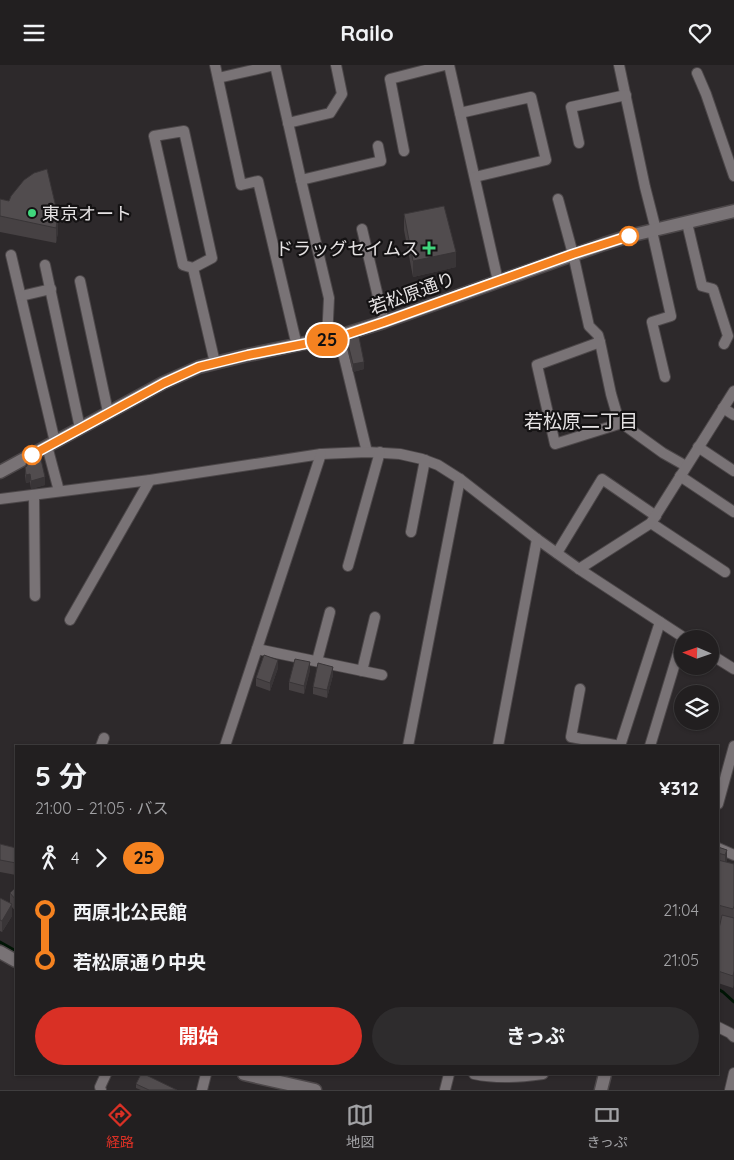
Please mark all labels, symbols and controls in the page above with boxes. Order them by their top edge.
icon: menu [20,19,48,47]
text: Railo [340,19,394,47]
icon: heart [686,19,714,47]
place label: 東京オート [42,202,132,225]
marker: 東京オート [26,207,38,219]
unlabelled marker [619,226,639,246]
place label: ドラッグセイムス [275,237,419,260]
marker: ドラッグセイムス [423,242,435,254]
street label: 若松原通り [366,267,458,319]
line badge: 25 [304,324,350,356]
text: 25 [317,328,337,351]
district label: 若松原二丁目 [524,409,638,433]
unlabelled marker [22,445,42,465]
north arrow [674,630,719,675]
map controls [674,630,719,730]
button: layers [674,685,719,730]
text: 5 分 [35,758,87,793]
text: ¥312 [659,776,699,800]
text: 21:00 – 21:05 · バス [35,798,169,818]
icon: walk [35,844,63,872]
icon: forward [87,844,115,872]
text: 25 [133,846,154,869]
text: 4 [71,848,79,868]
text: 西原北公民館 [73,900,187,924]
text: 21:04 [663,900,699,920]
text: 若松原通り中央 [73,950,206,974]
text: 21:05 [663,950,699,970]
button: 開始 [35,1007,362,1065]
button: きっぷ [372,1007,699,1065]
tab: 経路 [106,1101,134,1151]
tab: 地図 [346,1101,374,1151]
tab: きっぷ [586,1101,628,1151]

